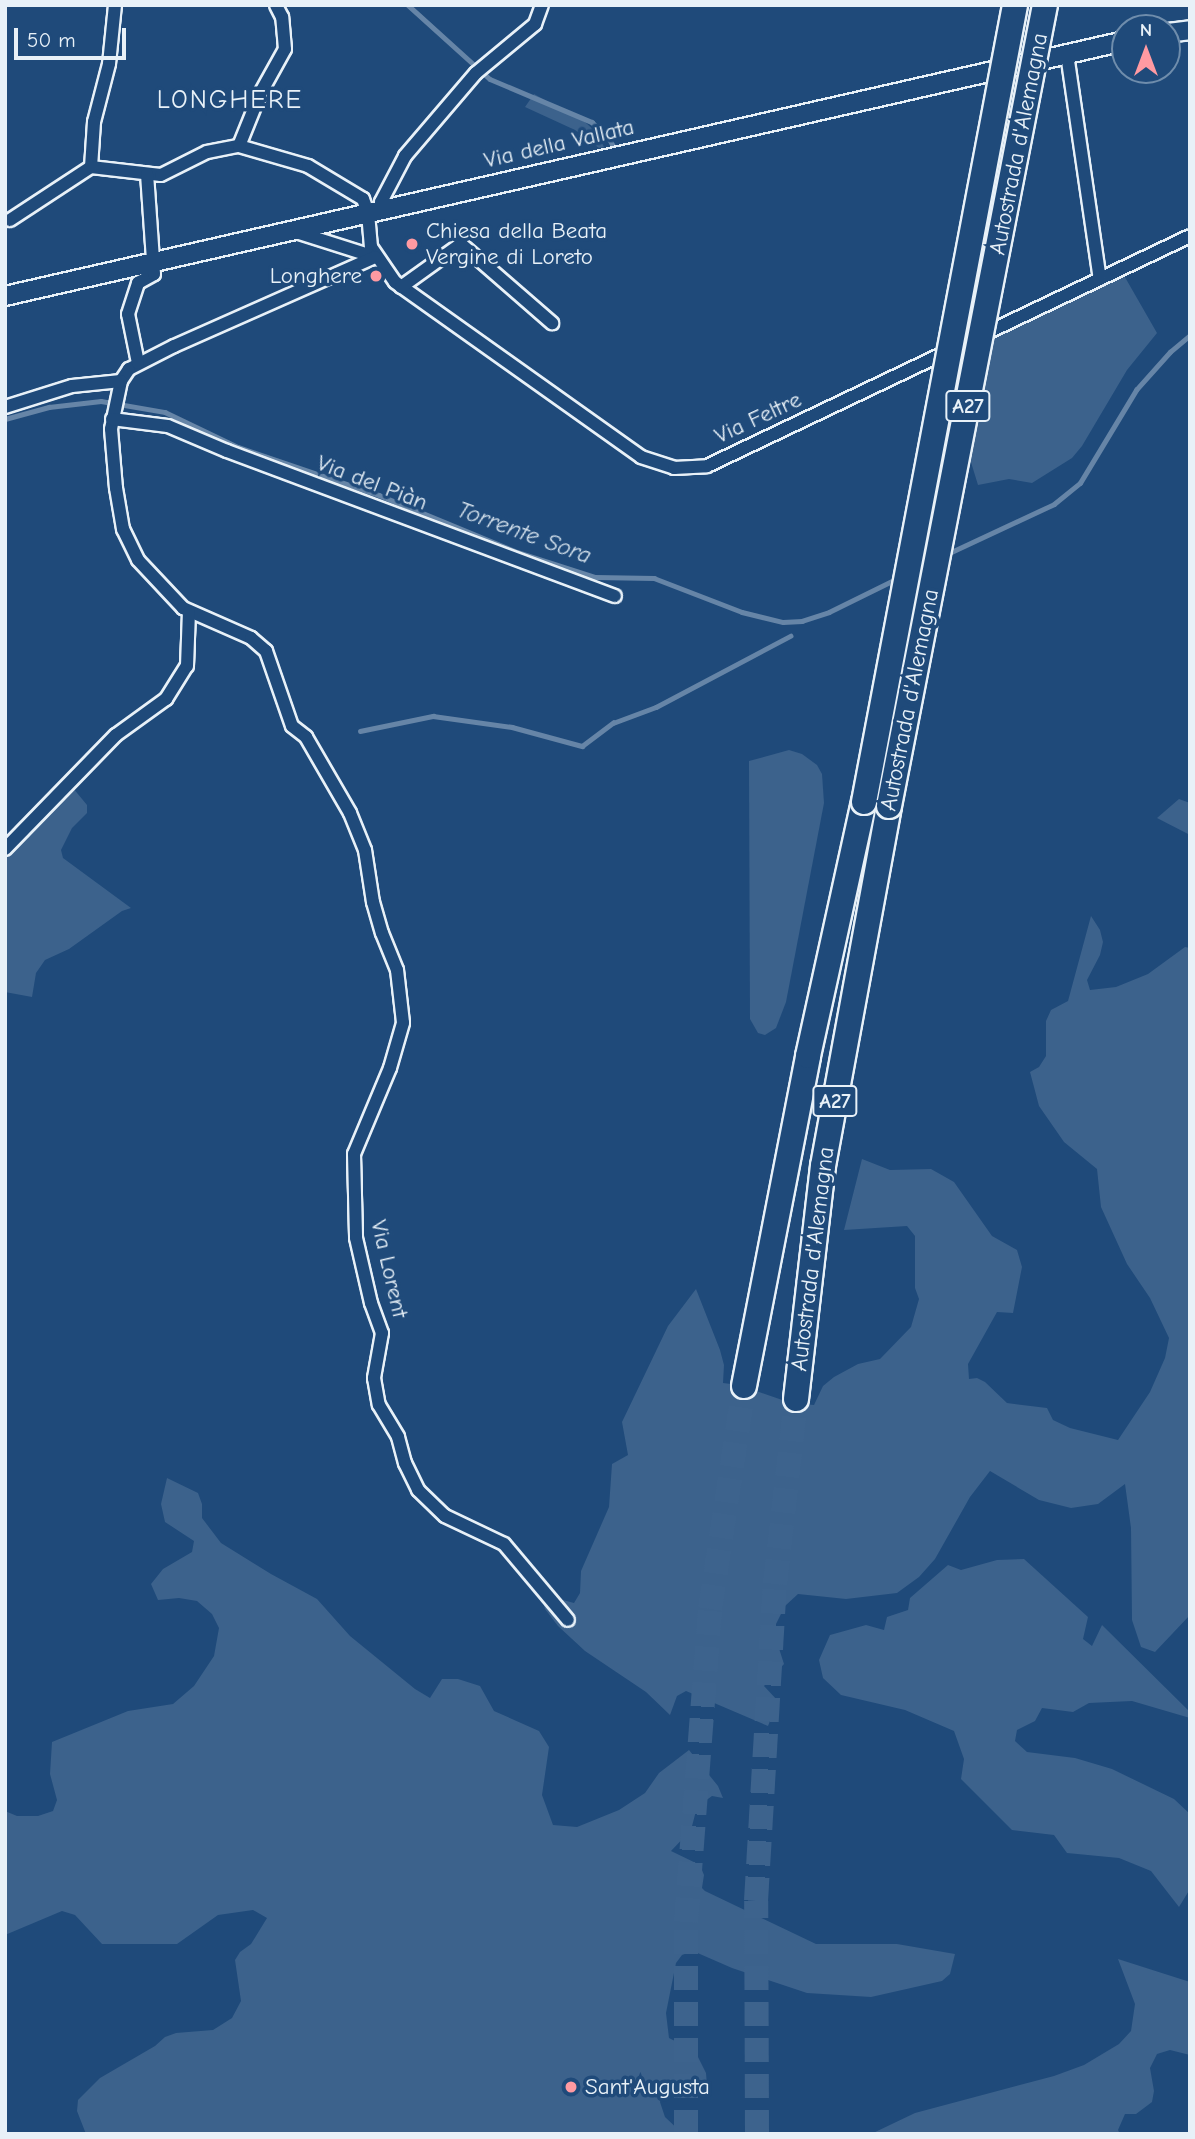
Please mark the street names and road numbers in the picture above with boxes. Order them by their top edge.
street label: Autostrada d'Alemagna [984,31,1054,257]
street label: Via della Vallata [481,113,637,175]
street label: Via Feltre [710,386,806,450]
road number: A27 [945,388,991,424]
street label: Via del Piàn [313,449,431,517]
street label: Autostrada d'Alemagna [875,587,945,813]
road number: A27 [812,1084,858,1118]
street label: Autostrada d'Alemagna [786,1145,840,1373]
street label: Via Lorent [364,1217,414,1321]

